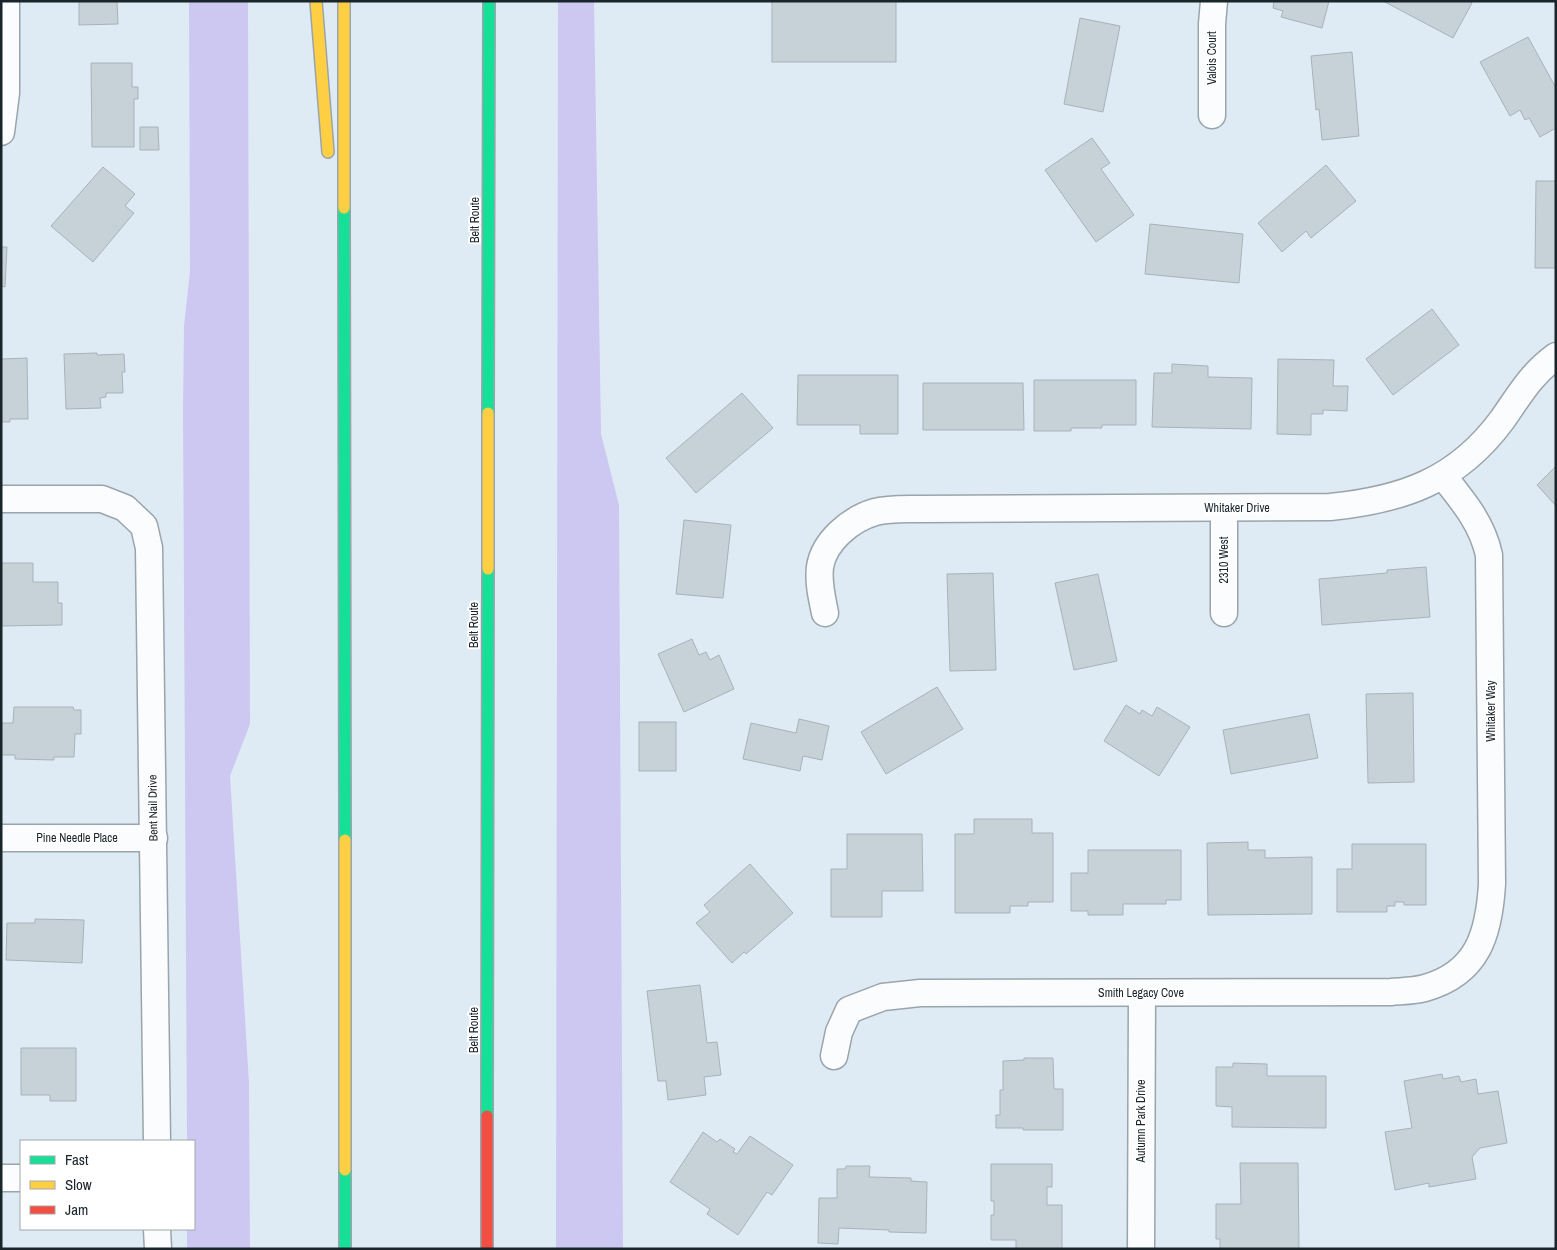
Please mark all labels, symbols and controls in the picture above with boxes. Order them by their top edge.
street label: Valois Court [1204,31,1220,85]
street label: Belt Route [467,197,483,243]
street label: Whitaker Drive [1204,500,1270,516]
street label: 2310 West [1216,536,1232,583]
street label: Belt Route [466,602,482,648]
street label: Whitaker Way [1483,680,1499,742]
street label: Bent Nail Drive [144,774,162,842]
street label: Pine Needle Place [36,830,118,846]
street label: Smith Legacy Cove [1098,985,1184,1001]
street label: Belt Route [466,1007,482,1053]
street label: Autumn Park Drive [1133,1079,1149,1164]
legend [20,1140,195,1230]
text: Fast [65,1149,89,1170]
text: Slow [65,1174,92,1195]
text: Jam [65,1199,88,1220]

